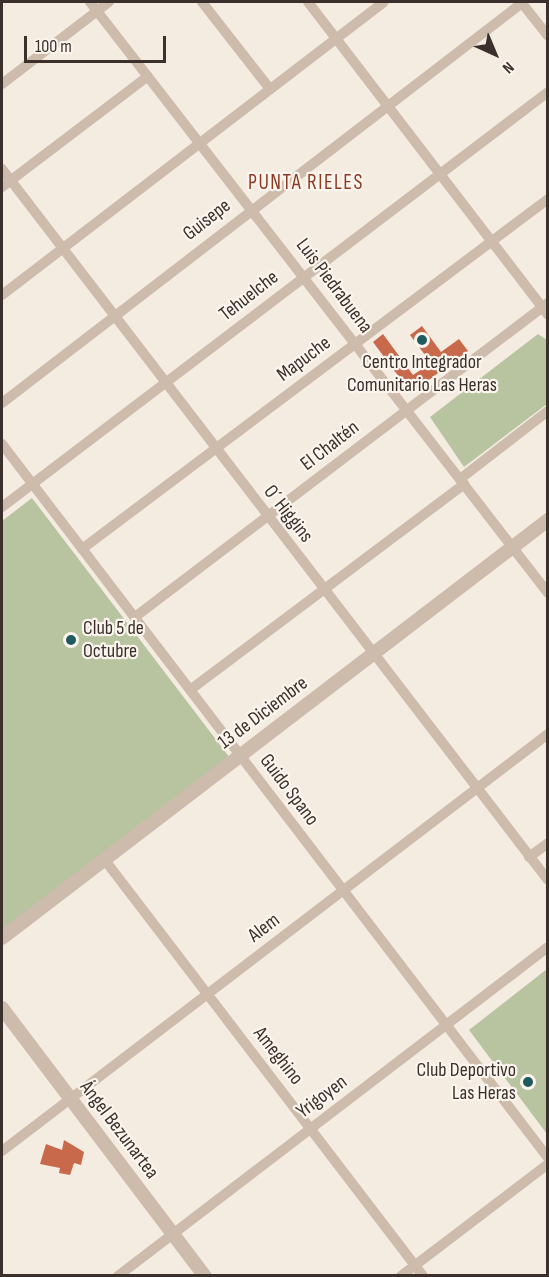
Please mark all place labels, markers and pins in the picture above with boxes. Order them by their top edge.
marker: Centro Integrador Comunitario Las Heras [415,333,429,347]
place label: Centro Integrador Comunitario Las Heras [347,350,497,397]
place label: Club 5 de Octubre [83,616,144,663]
marker: Club 5 de Octubre [64,633,78,647]
place label: Club Deportivo Las Heras [417,1058,516,1105]
marker: Club Deportivo Las Heras [521,1075,535,1089]

